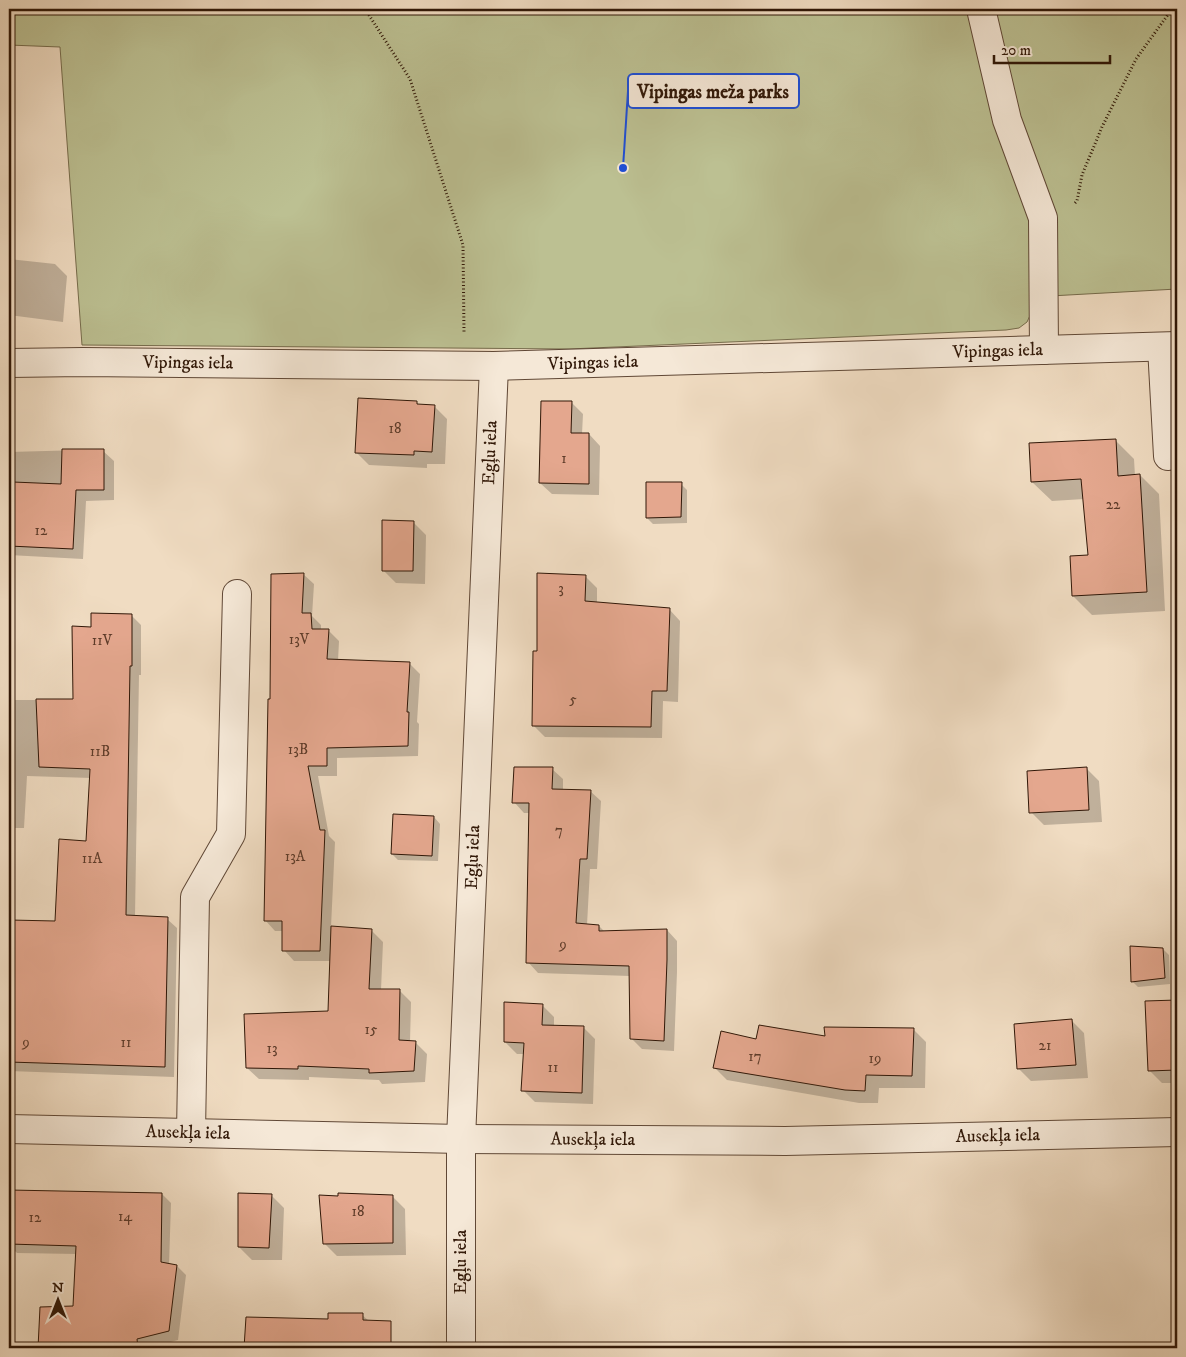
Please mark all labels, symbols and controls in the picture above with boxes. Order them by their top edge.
scale bar [994,32,1110,64]
text: 20 m [1001,41,1031,60]
callout: Vipingas meža parks [628,74,799,108]
text: Vipingas meža parks [636,81,789,104]
street label: Vipingas iela [951,339,1044,364]
street label: Vipingas iela [546,351,639,375]
street label: Vipingas iela [142,352,234,374]
house number: 18 [388,419,402,438]
street label: Egļu iela [478,420,503,485]
house number: 1 [561,449,567,468]
house number: 22 [1106,495,1121,514]
house number: 12 [35,521,48,540]
house number: 3 [558,579,564,598]
house number: 13V [289,630,310,649]
house number: 11V [92,631,113,650]
house number: 5 [569,690,577,709]
house number: 13B [288,740,308,759]
house number: 11B [90,742,110,761]
house number: 7 [555,821,563,840]
street label: Egļu iela [461,824,485,890]
house number: 13A [285,847,306,866]
house number: 11A [82,849,103,868]
house number: 9 [558,935,567,954]
house number: 15 [365,1020,378,1039]
house number: 9 [21,1033,30,1052]
house number: 11 [120,1033,132,1052]
house number: 21 [1039,1036,1051,1055]
house number: 13 [266,1039,278,1058]
house number: 17 [748,1047,762,1066]
house number: 19 [869,1049,881,1068]
house number: 11 [547,1058,559,1077]
street label: Ausekļa iela [145,1121,231,1145]
street label: Ausekļa iela [955,1124,1041,1148]
street label: Ausekļa iela [550,1129,636,1151]
house number: 18 [351,1202,365,1221]
house number: 14 [118,1207,132,1226]
house number: 12 [29,1208,42,1227]
street label: Egļu iela [450,1229,472,1294]
north arrow [32,1274,82,1324]
text: N [52,1279,64,1297]

